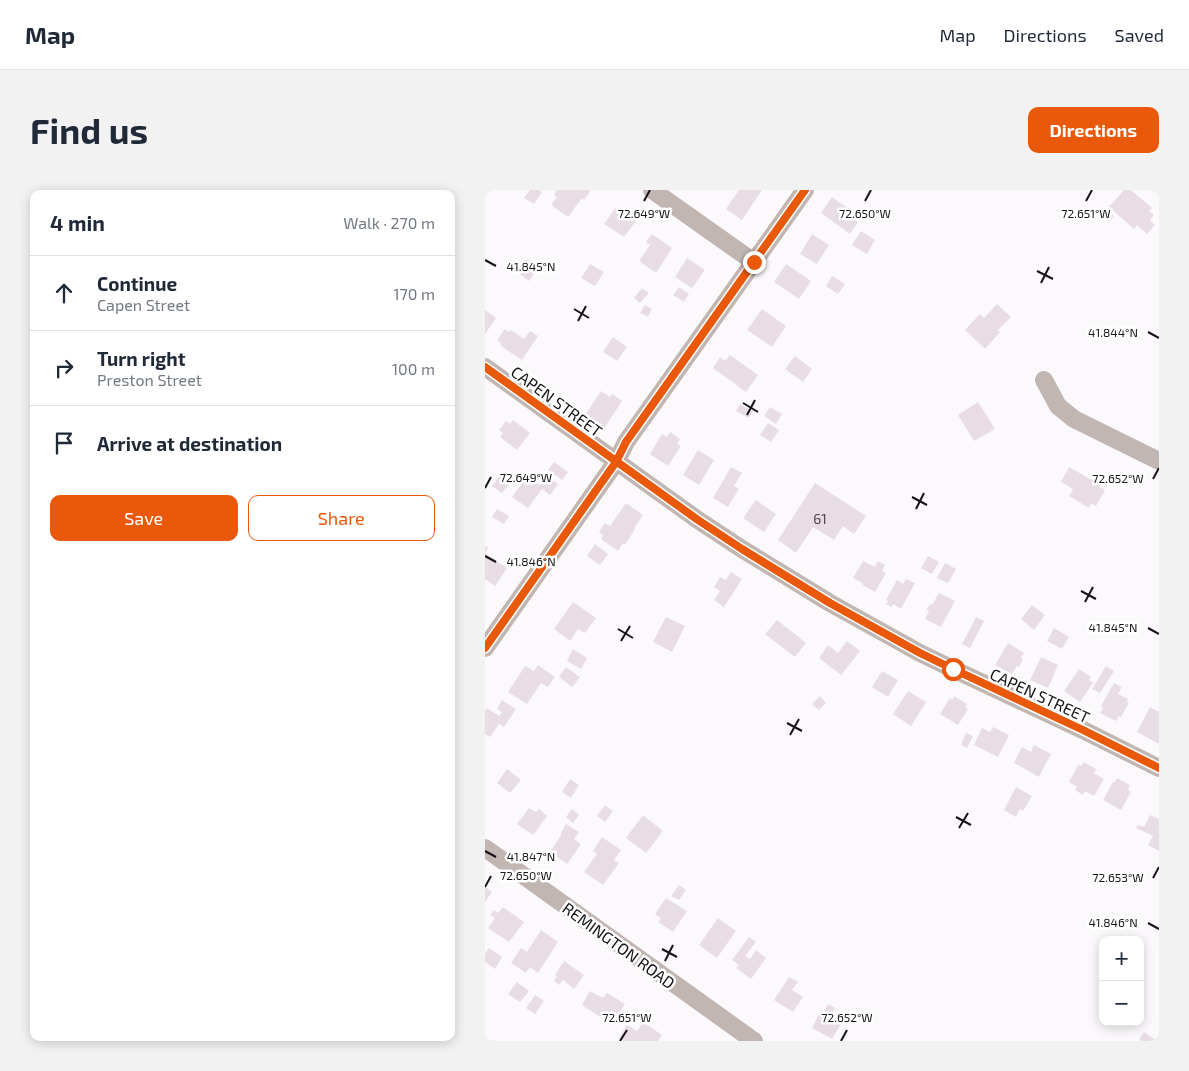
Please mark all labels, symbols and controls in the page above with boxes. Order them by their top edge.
text: Map [25,20,75,49]
text: Map [939,24,976,46]
text: Directions [1004,24,1087,46]
text: Saved [1115,24,1164,46]
button: Directions [1028,107,1159,153]
text: Find us [30,109,148,151]
text: 72.649°W [618,206,670,220]
text: 72.650°W [839,206,891,220]
text: 72.651°W [1061,206,1111,220]
text: 4 min [50,210,105,235]
text: Walk · 270 m [343,213,435,232]
route end [743,251,766,274]
text: 41.845°N [507,259,555,273]
text: Continue [97,272,177,295]
icon: ahead [50,279,78,307]
text: 170 m [393,284,435,303]
text: Capen Street [97,295,190,314]
text: 41.844°N [1088,325,1138,339]
text: Turn right [97,347,185,370]
icon: right [50,354,78,382]
text: 100 m [392,359,435,378]
street label: CAPEN STREET [508,362,606,440]
text: Preston Street [97,370,202,389]
icon: arrive [50,429,78,457]
text: Arrive at destination [97,432,282,455]
text: 72.649°W [500,470,552,484]
text: 72.652°W [1092,471,1144,485]
button: Save [50,495,238,541]
button: Share [248,495,435,541]
house number: 61 [813,510,827,527]
text: 41.846°N [506,554,556,568]
text: 41.845°N [1089,620,1137,634]
route start [942,658,965,681]
street label: CAPEN STREET [987,664,1093,726]
text: 41.847°N [507,849,555,863]
text: 72.650°W [500,868,552,882]
text: 72.653°W [1092,870,1144,884]
street label: REMINGTON ROAD [559,898,679,992]
text: 41.846°N [1088,915,1138,929]
map controls [1099,936,1144,1026]
button: + [1099,936,1144,981]
button: − [1099,981,1144,1026]
text: 72.651°W [602,1010,652,1024]
text: 72.652°W [821,1010,873,1024]

